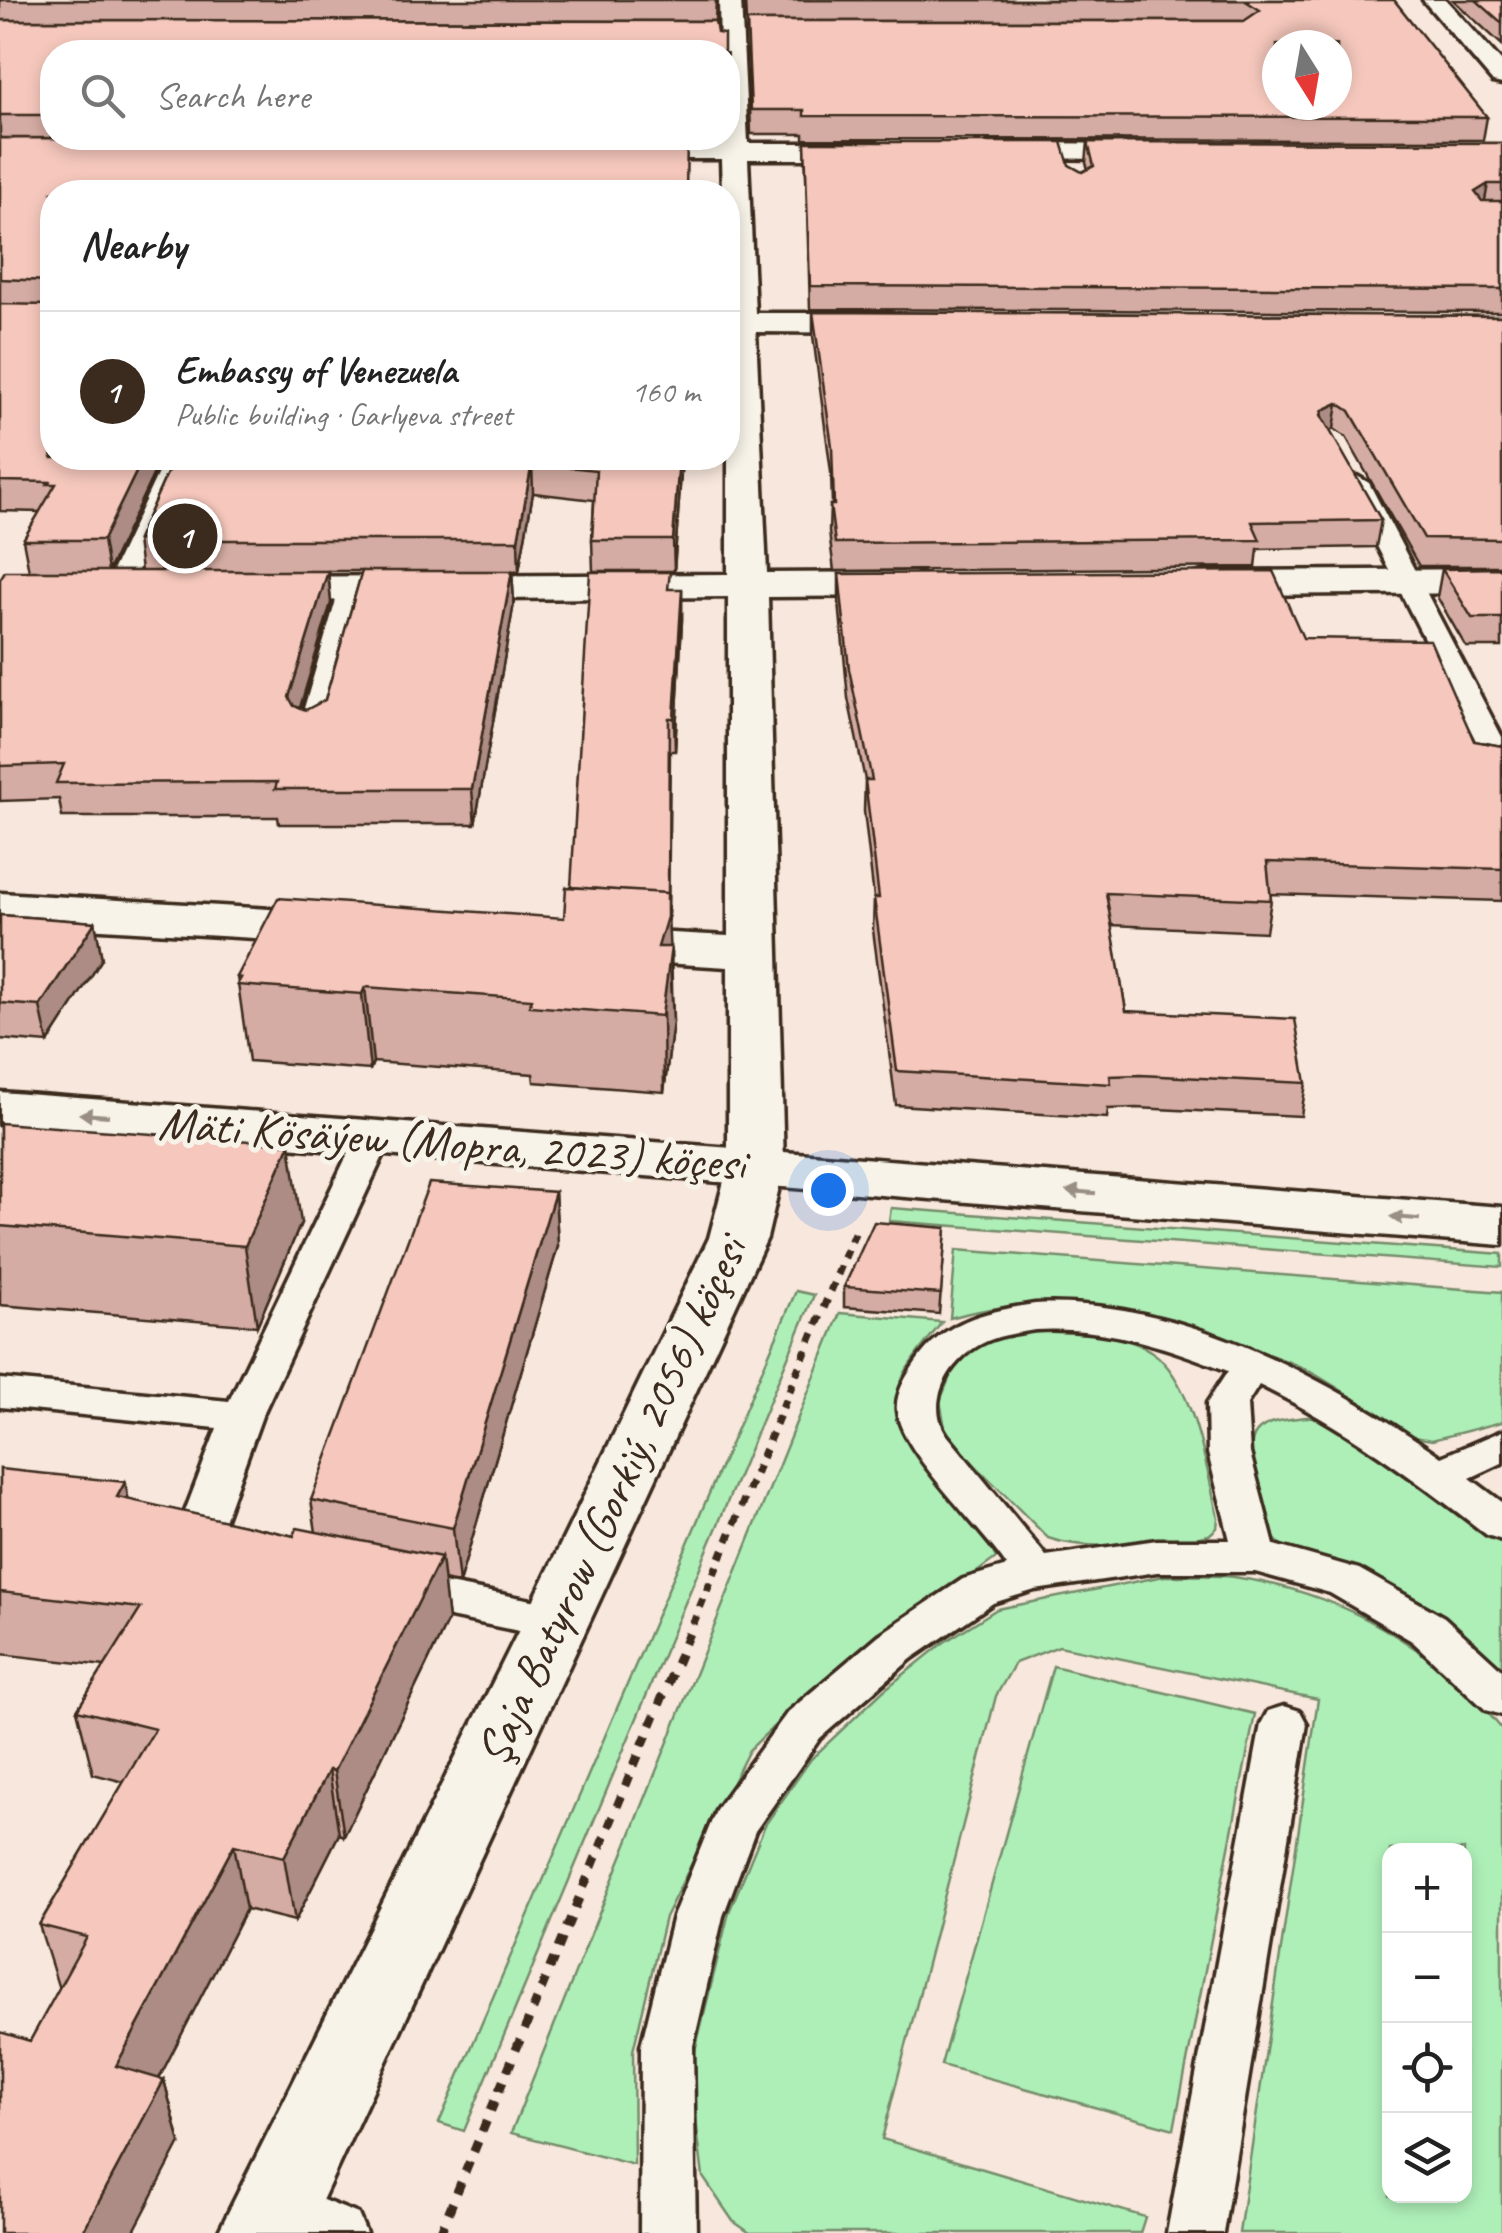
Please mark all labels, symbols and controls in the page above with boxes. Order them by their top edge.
north arrow [1262,30,1352,120]
search box [40,40,740,150]
icon: search [75,68,130,123]
text: Search here [155,72,310,119]
text: Nearby [80,219,186,272]
text: Embassy of Venezuela [175,347,457,394]
text: 1 [105,371,120,412]
text: 160 m [631,371,700,412]
text: Public building · Garlyeva street [175,394,512,435]
pin: 1 [152,498,218,574]
street label: Mäti Kösäýew (Mopra, 2023) köçesi [156,1093,753,1194]
one-way arrow [77,1107,109,1123]
your location [803,1165,854,1216]
one-way arrow [1064,1184,1096,1200]
one-way arrow [1388,1210,1420,1226]
street label: Şaja Batyrow (Gorkiý, 2056) köçesi [462,1223,762,1775]
map controls [1382,1843,1472,2203]
button: + [1382,1843,1472,1933]
button: − [1382,1933,1472,2023]
button: locate [1382,2023,1472,2113]
button: layers [1382,2113,1472,2203]

